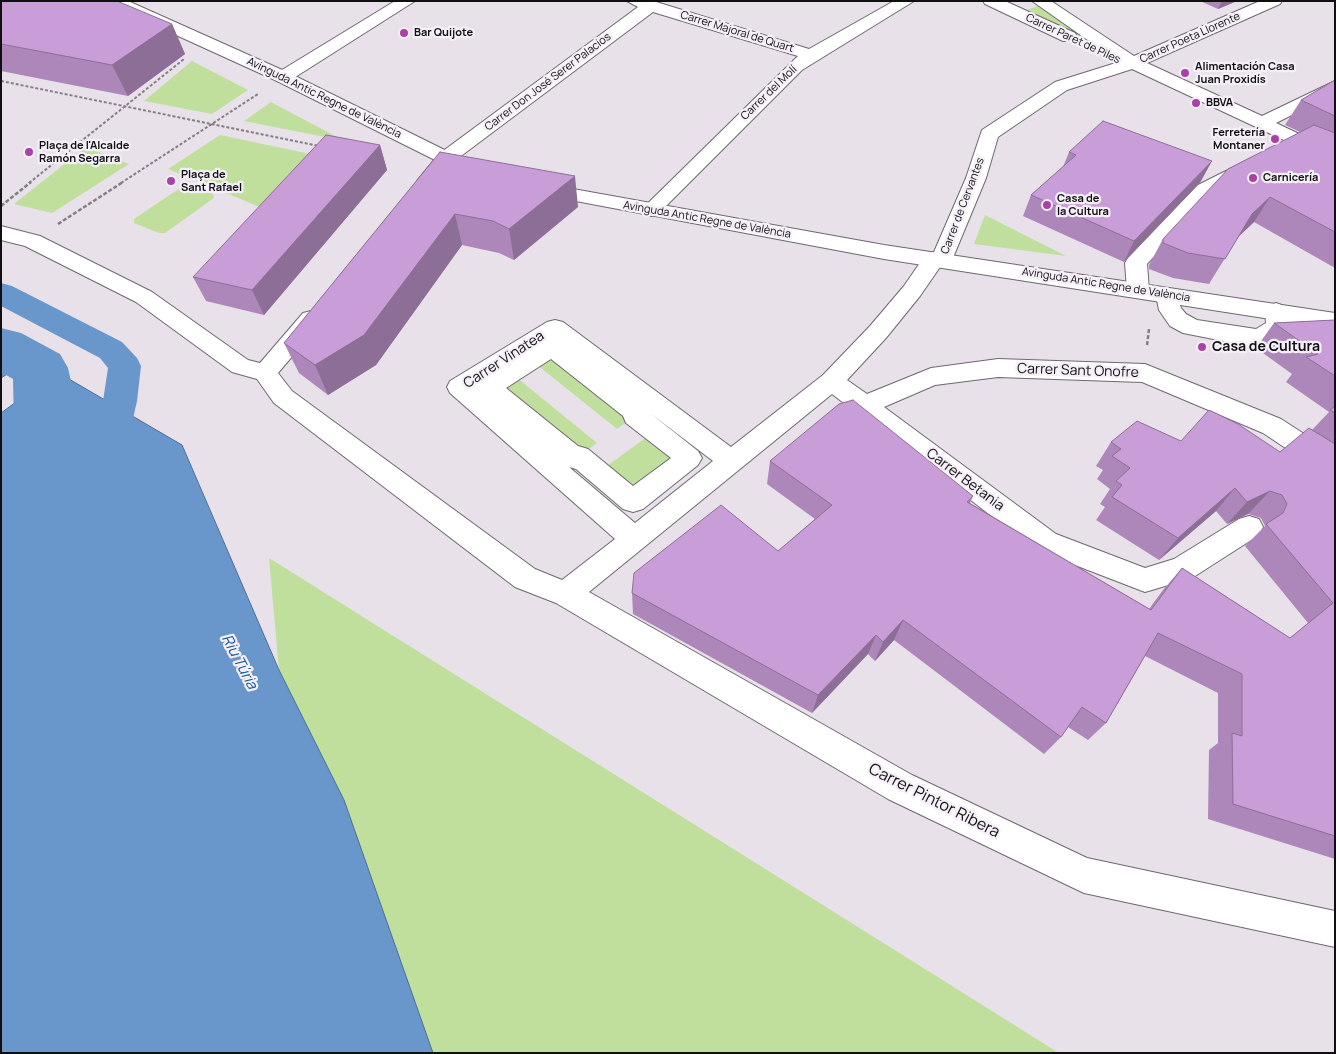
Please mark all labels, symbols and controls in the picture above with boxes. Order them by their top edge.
street label: Carrer Majoral de Quart [679,8,795,56]
street label: Carrer Poeta Llorente [1138,10,1242,66]
street label: Carrer Paret de Piles [1024,11,1122,67]
place label: Bar Quijote [414,26,473,40]
marker: Bar Quijote [398,27,410,39]
street label: Carrer Don José Serer Palacios [482,30,614,134]
street label: Avinguda Antic Regne de València [245,55,403,141]
place label: Alimentación Casa Juan Proxidís [1195,60,1295,86]
street label: Carrer del Molí [738,63,800,123]
marker: Alimentación Casa Juan Proxidís [1179,67,1191,79]
place label: BBVA [1206,96,1233,110]
marker: BBVA [1190,97,1202,109]
place label: Ferretería Montaner [1213,126,1265,152]
marker: Ferretería Montaner [1269,133,1281,145]
place label: Plaça de l'Alcalde Ramón Segarra [39,139,129,165]
marker: Plaça de l'Alcalde Ramón Segarra [23,146,35,158]
street label: Carrer de Cervantes [939,156,987,256]
place label: Plaça de Sant Rafael [181,168,242,194]
place label: Carnicería [1263,171,1318,185]
marker: Carnicería [1247,172,1259,184]
marker: Plaça de Sant Rafael [165,175,177,187]
place label: Casa de la Cultura [1057,192,1109,218]
street label: Avinguda Antic Regne de València [622,199,792,241]
marker: Casa de la Cultura [1041,199,1053,211]
street label: Avinguda Antic Regne de València [1021,265,1191,305]
street label: Carrer Vinatea [461,328,547,392]
place label: Casa de Cultura [1212,339,1320,355]
marker: Casa de Cultura [1196,341,1208,353]
street label: Carrer Sant Onofre [1017,360,1139,382]
street label: Carrer Betania [923,445,1007,515]
water label: Riu Túria [217,632,261,692]
street label: Carrer Pintor Ribera [865,760,1003,842]

